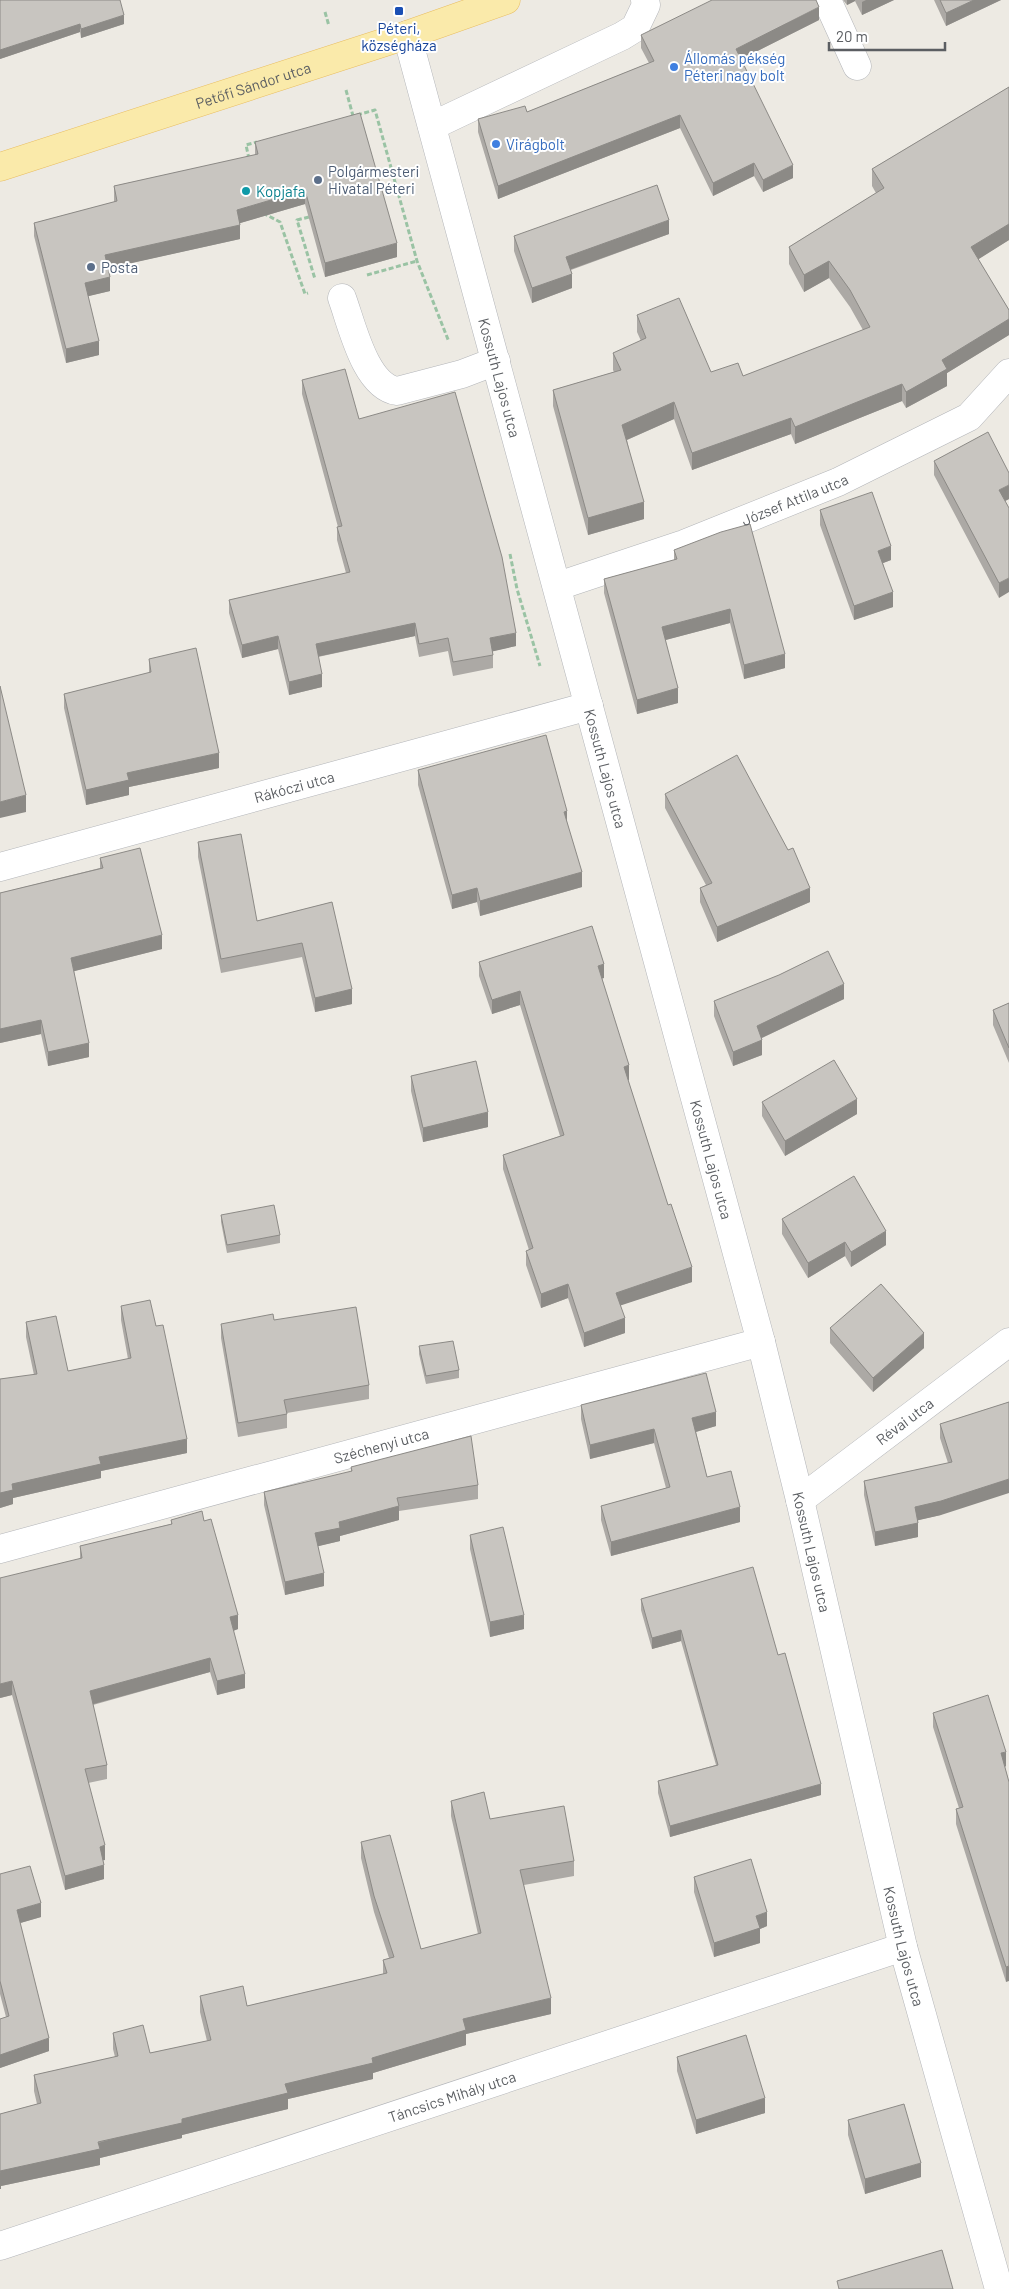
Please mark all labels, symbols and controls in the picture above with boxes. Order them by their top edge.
marker: Péteri, községháza [393,5,405,17]
place label: Péteri, községháza [361,19,437,54]
scale bar [829,20,945,52]
text: 20 m [836,27,868,45]
place label: Állomás pékség Péteri nagy bolt [684,49,785,84]
street label: Petőfi Sándor utca [193,58,313,112]
marker: Állomás pékség Péteri nagy bolt [668,61,680,73]
place label: Virágbolt [506,135,565,153]
marker: Virágbolt [490,138,502,150]
place label: Polgármesteri Hivatal Péteri [328,162,419,197]
marker: Polgármesteri Hivatal Péteri [312,174,324,186]
place label: Kopjafa [256,182,305,200]
marker: Kopjafa [240,185,252,197]
place label: Posta [101,258,138,276]
marker: Posta [85,261,97,273]
street label: Kossuth Lajos utca [475,316,525,439]
street label: József Attila utca [739,470,851,529]
street label: Kossuth Lajos utca [581,707,630,830]
street label: Rákóczi utca [252,767,336,806]
street label: Kossuth Lajos utca [687,1098,736,1221]
street label: Révai utca [872,1394,937,1448]
street label: Széchenyi utca [332,1424,431,1467]
street label: Kossuth Lajos utca [789,1490,835,1614]
street label: Kossuth Lajos utca [880,1884,928,2008]
street label: Táncsics Mihály utca [386,2067,518,2126]

